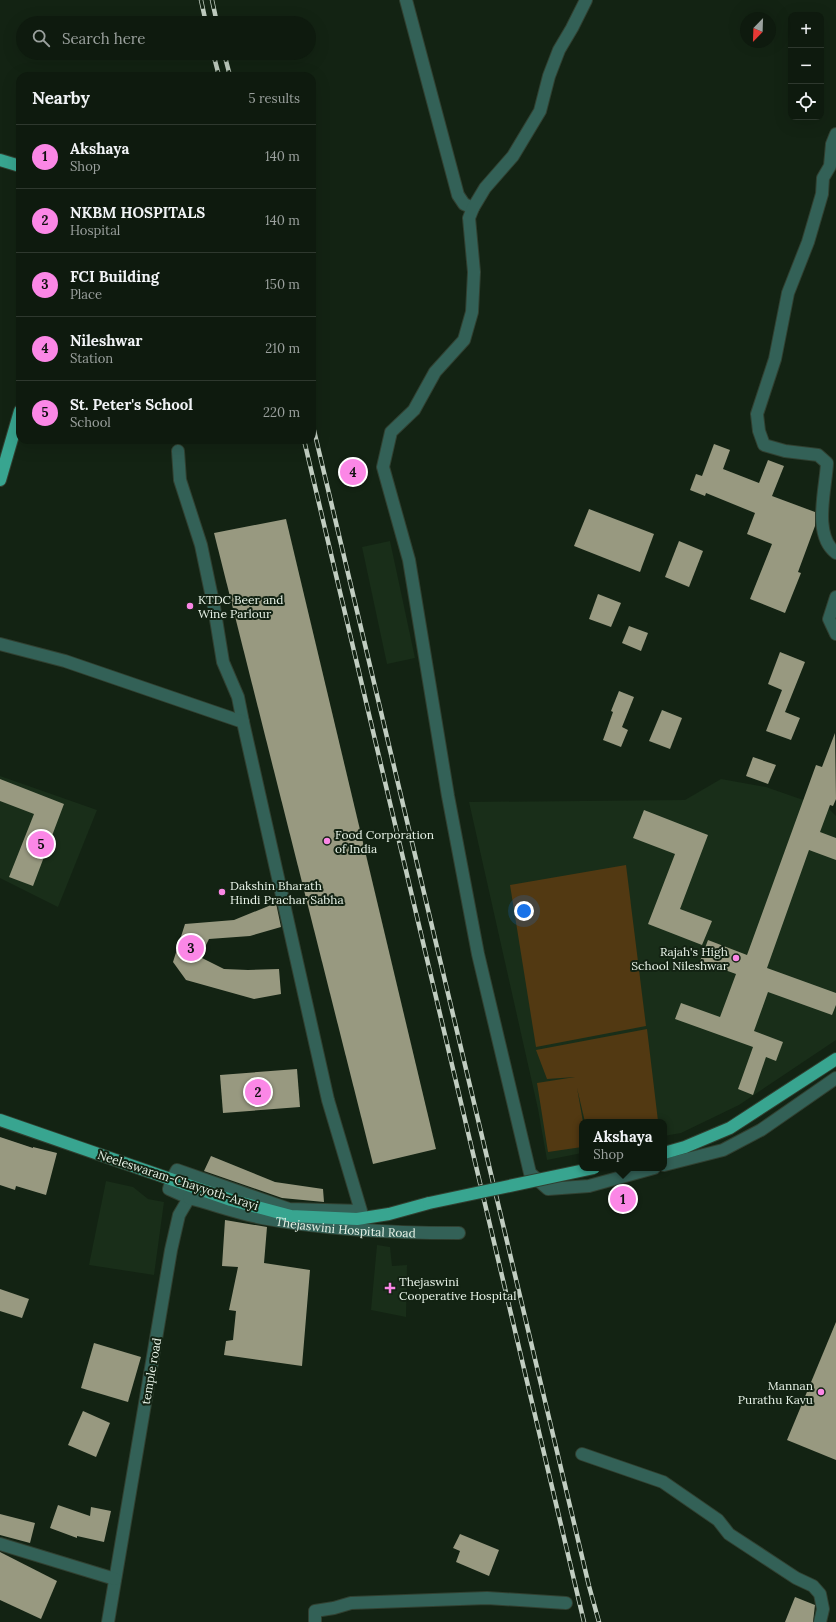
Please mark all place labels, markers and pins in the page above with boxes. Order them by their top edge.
pin: 4 [340,457,366,487]
place label: KTDC Beer and Wine Parlour [198,592,284,621]
marker: KTDC Beer and Wine Parlour [185,601,195,611]
place label: Food Corporation of India [335,827,434,856]
pin: 5 [28,829,54,859]
marker: Food Corporation of India [322,836,332,846]
place label: Dakshin Bharath Hindi Prachar Sabha [230,878,344,907]
marker: Dakshin Bharath Hindi Prachar Sabha [217,887,227,897]
pin: 3 [178,933,204,963]
place label: Rajah's High School Nileshwar [631,944,729,973]
marker: Rajah's High School Nileshwar [731,953,741,963]
pin: 2 [245,1077,271,1107]
pin: 1 [610,1184,636,1214]
place label: Thejaswini Cooperative Hospital [399,1274,517,1303]
marker: Thejaswini Cooperative Hospital [384,1282,396,1294]
place label: Mannan Purathu Kavu [738,1378,813,1407]
marker: Mannan Purathu Kavu [816,1387,826,1397]

